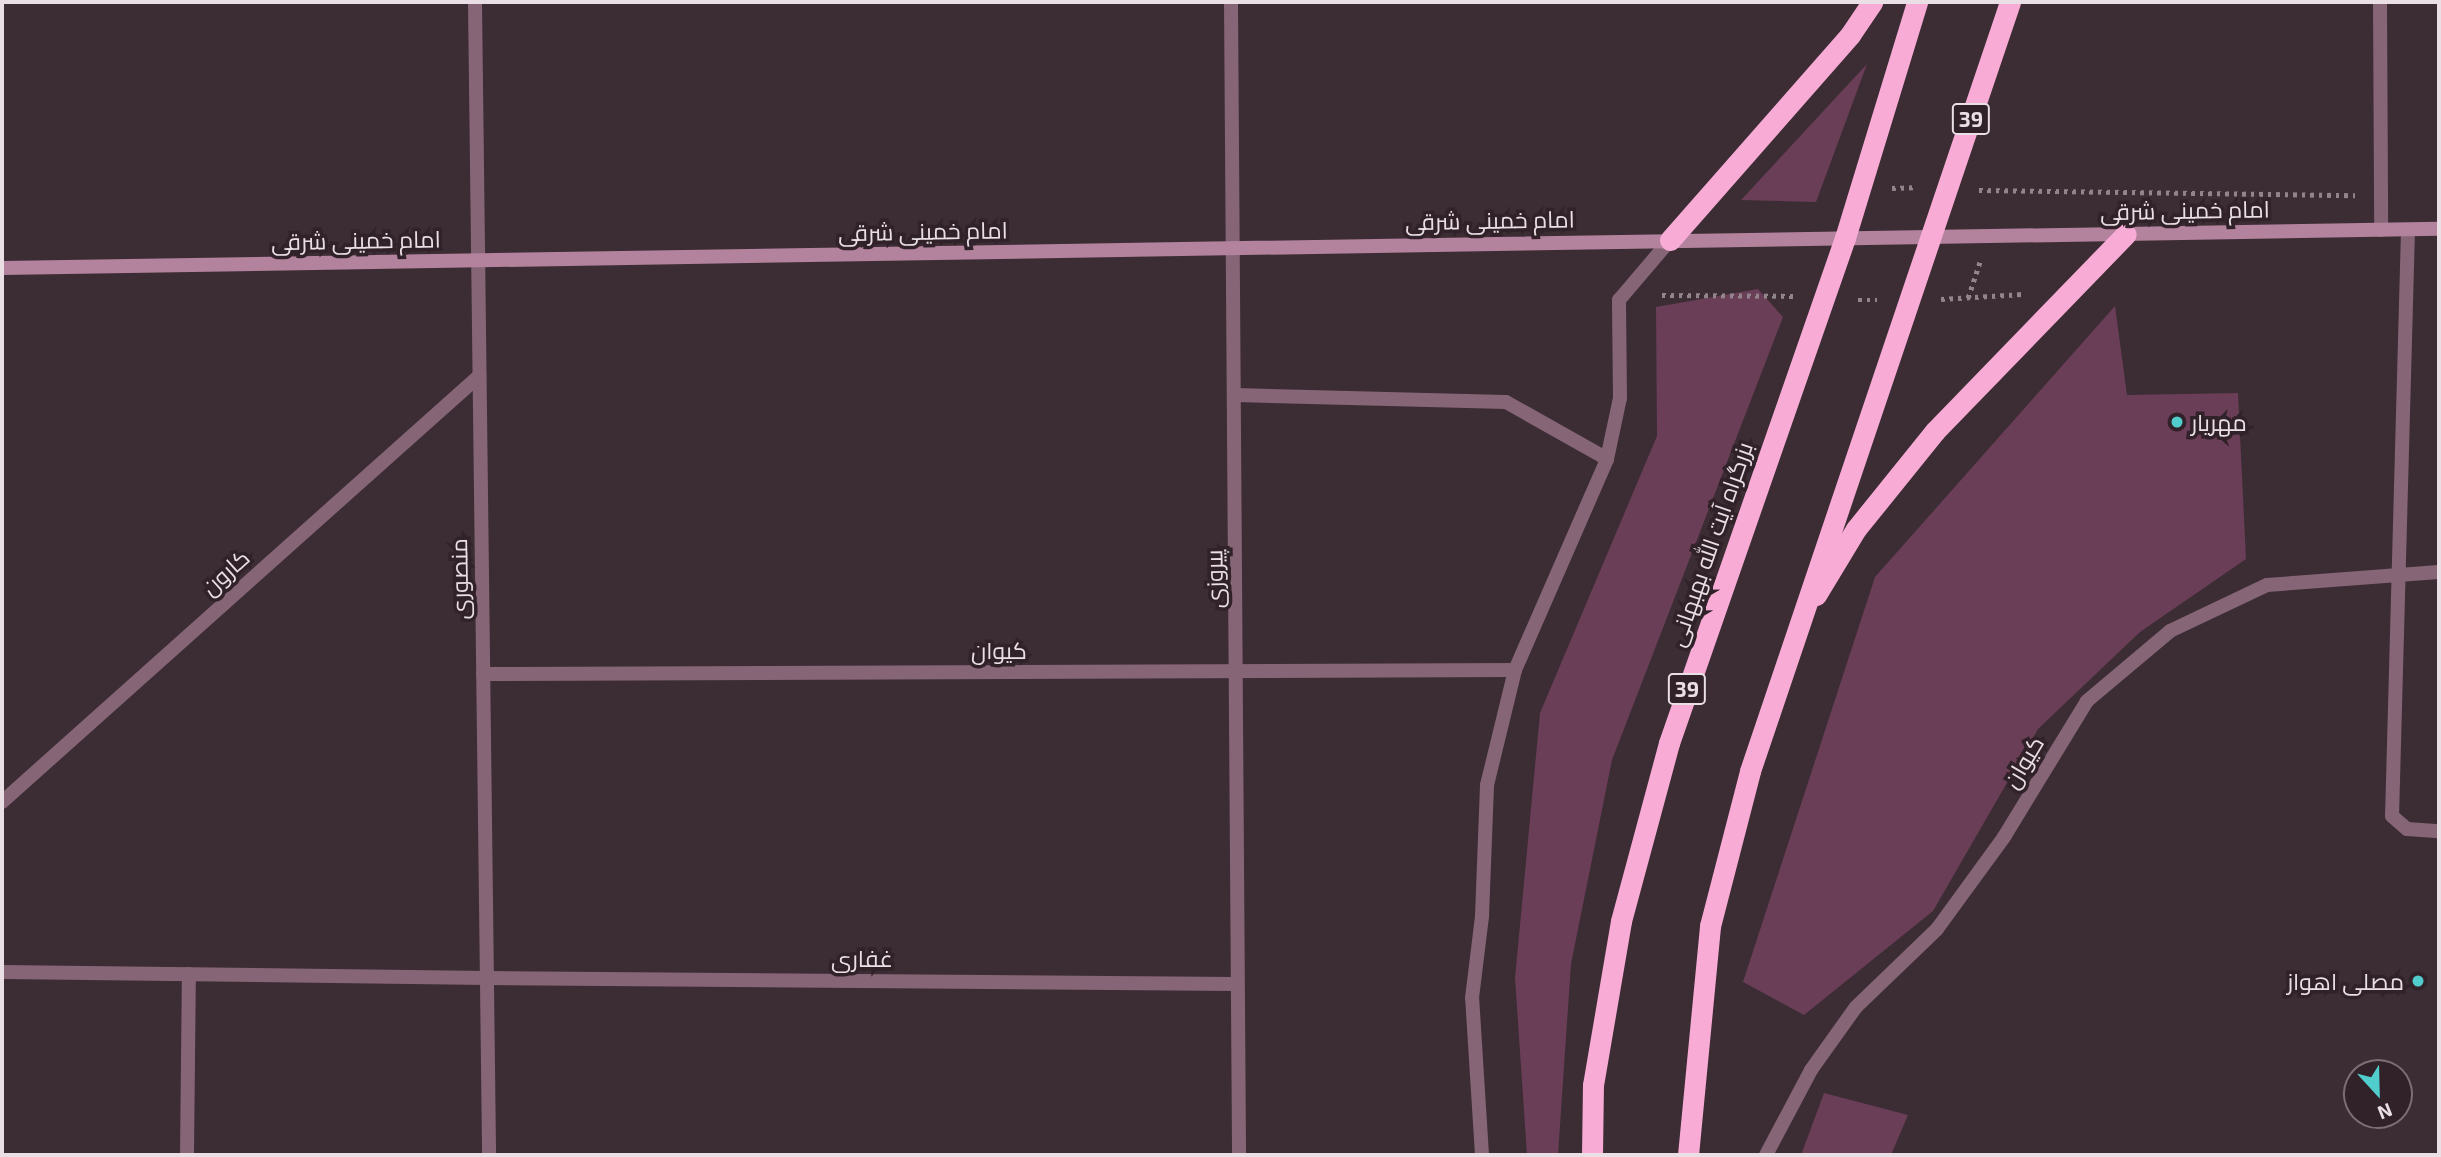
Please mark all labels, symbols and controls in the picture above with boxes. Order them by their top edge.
road number: 39 [1952,102,1990,136]
street label: امام خمینی شرقی [2100,195,2270,225]
street label: امام خمینی شرقی [1405,205,1575,235]
street label: امام خمینی شرقی [838,216,1008,246]
street label: امام خمینی شرقی [271,225,441,255]
place label: مهریار [2191,408,2247,436]
marker: مهریار [2169,414,2185,430]
street label: بزرگراه آیت الله بهبهانی [1662,438,1758,650]
street label: منصوری [444,538,474,620]
street label: کارون [195,543,255,601]
street label: پیروزی [1200,549,1228,609]
street label: کیوان [971,636,1027,664]
road number: 39 [1668,672,1706,706]
street label: کیوان [1997,731,2049,793]
street label: غفاری [831,944,893,972]
place label: مصلی اهواز [2287,967,2404,995]
marker: مصلی اهواز [2410,973,2426,989]
north arrow [2343,1059,2413,1129]
text: N [2375,1099,2396,1125]

